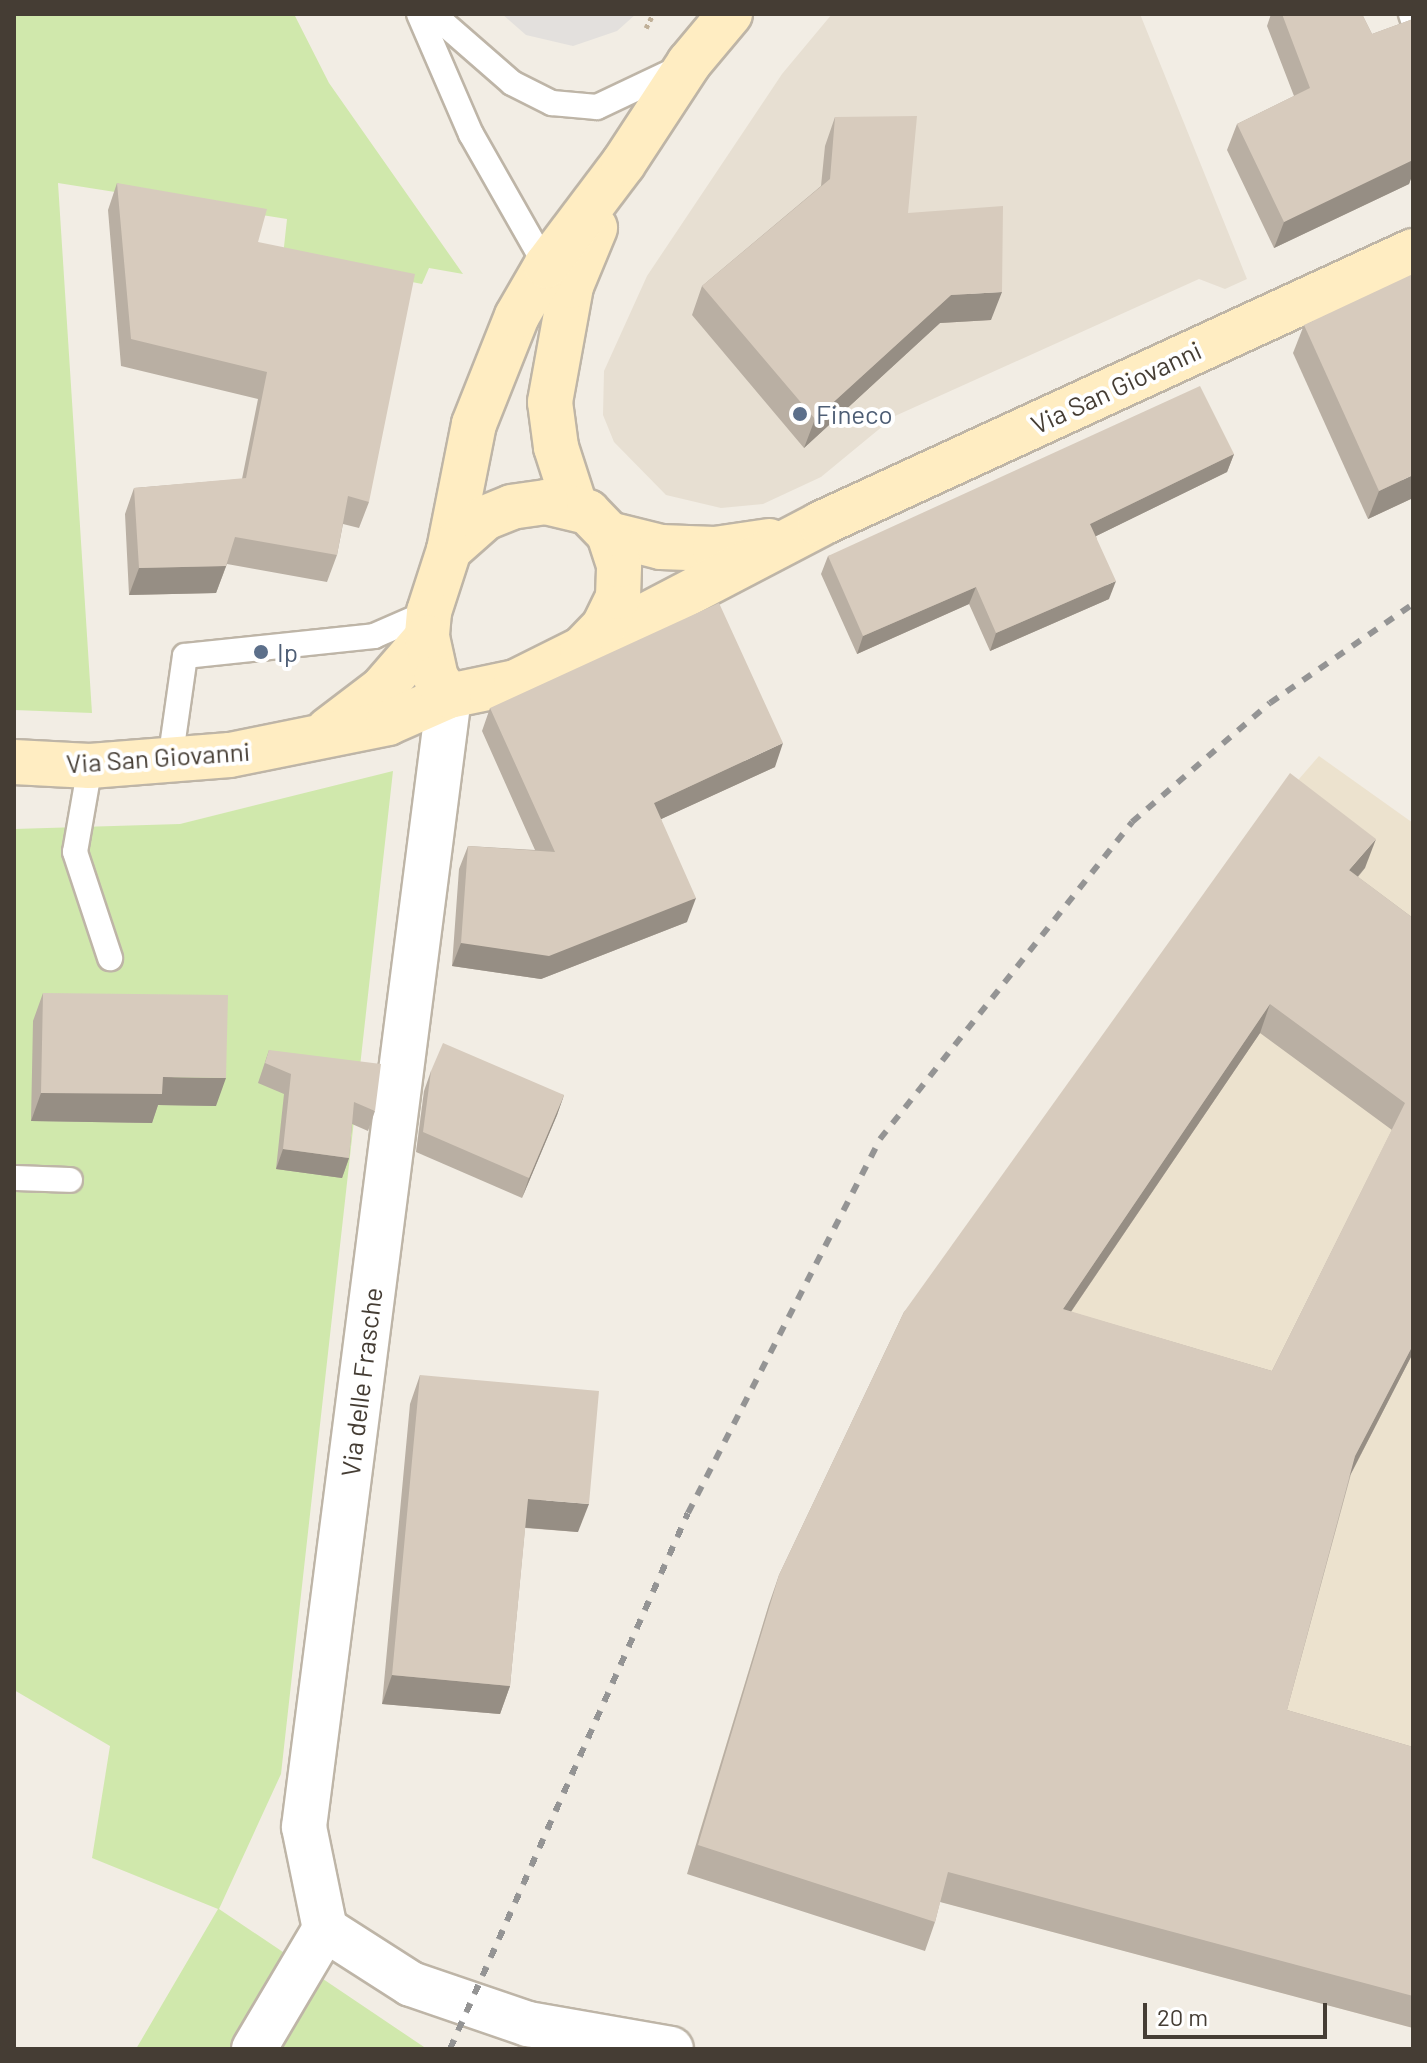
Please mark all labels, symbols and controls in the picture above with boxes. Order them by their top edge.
street label: Via San Giovanni [1026,334,1206,440]
place label: Fineco [816,398,893,430]
marker: Fineco [791,405,809,423]
place label: Ip [277,636,298,668]
marker: Ip [252,643,270,661]
street label: Via San Giovanni [65,735,251,779]
street label: Via delle Frasche [334,1286,388,1478]
scale bar [1147,1987,1331,2037]
text: 20 m [1157,2002,1208,2031]

